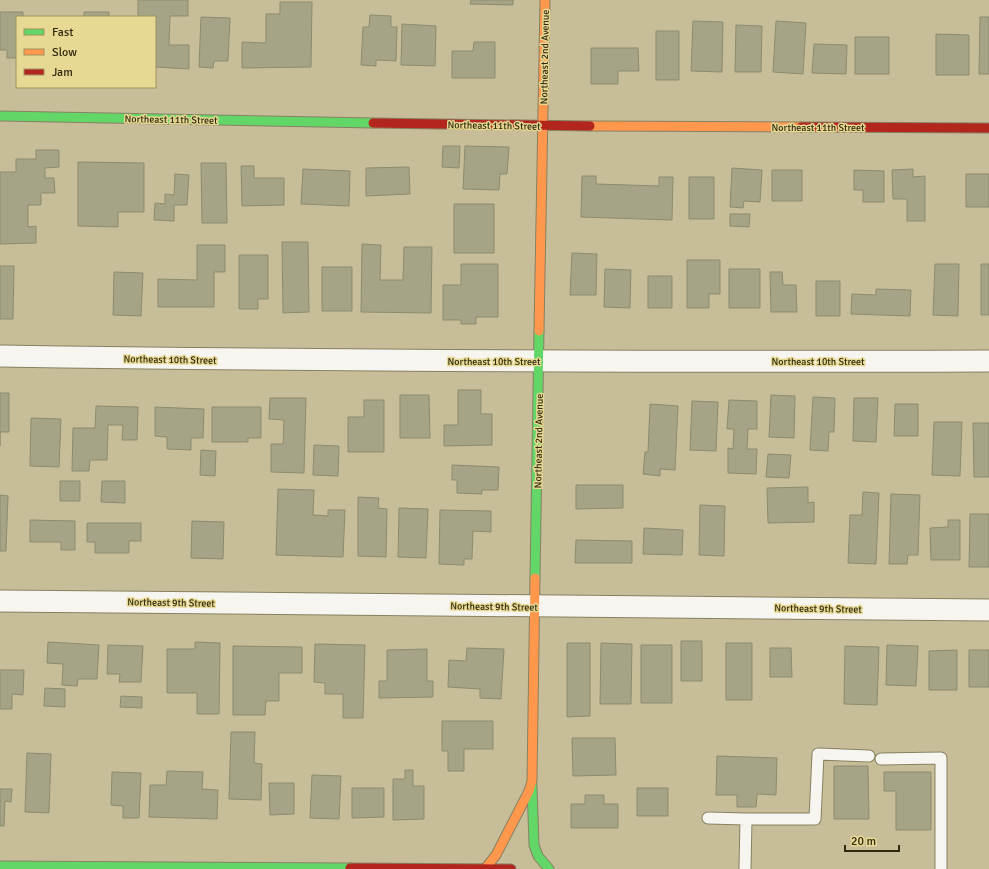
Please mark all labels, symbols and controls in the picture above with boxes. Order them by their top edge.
street label: Northeast 2nd Avenue [538,10,552,104]
legend [16,16,156,88]
text: Fast [52,25,73,40]
text: Slow [52,45,77,60]
text: Jam [52,65,73,80]
street label: Northeast 11th Street [124,113,218,127]
street label: Northeast 11th Street [447,119,541,133]
street label: Northeast 11th Street [772,122,865,134]
street label: Northeast 10th Street [123,353,217,367]
street label: Northeast 10th Street [448,356,541,368]
street label: Northeast 10th Street [772,356,865,368]
street label: Northeast 2nd Avenue [532,394,546,488]
street label: Northeast 9th Street [127,596,215,610]
street label: Northeast 9th Street [450,600,538,614]
street label: Northeast 9th Street [774,602,862,616]
scale bar [845,827,899,853]
text: 20 m [851,834,876,849]

